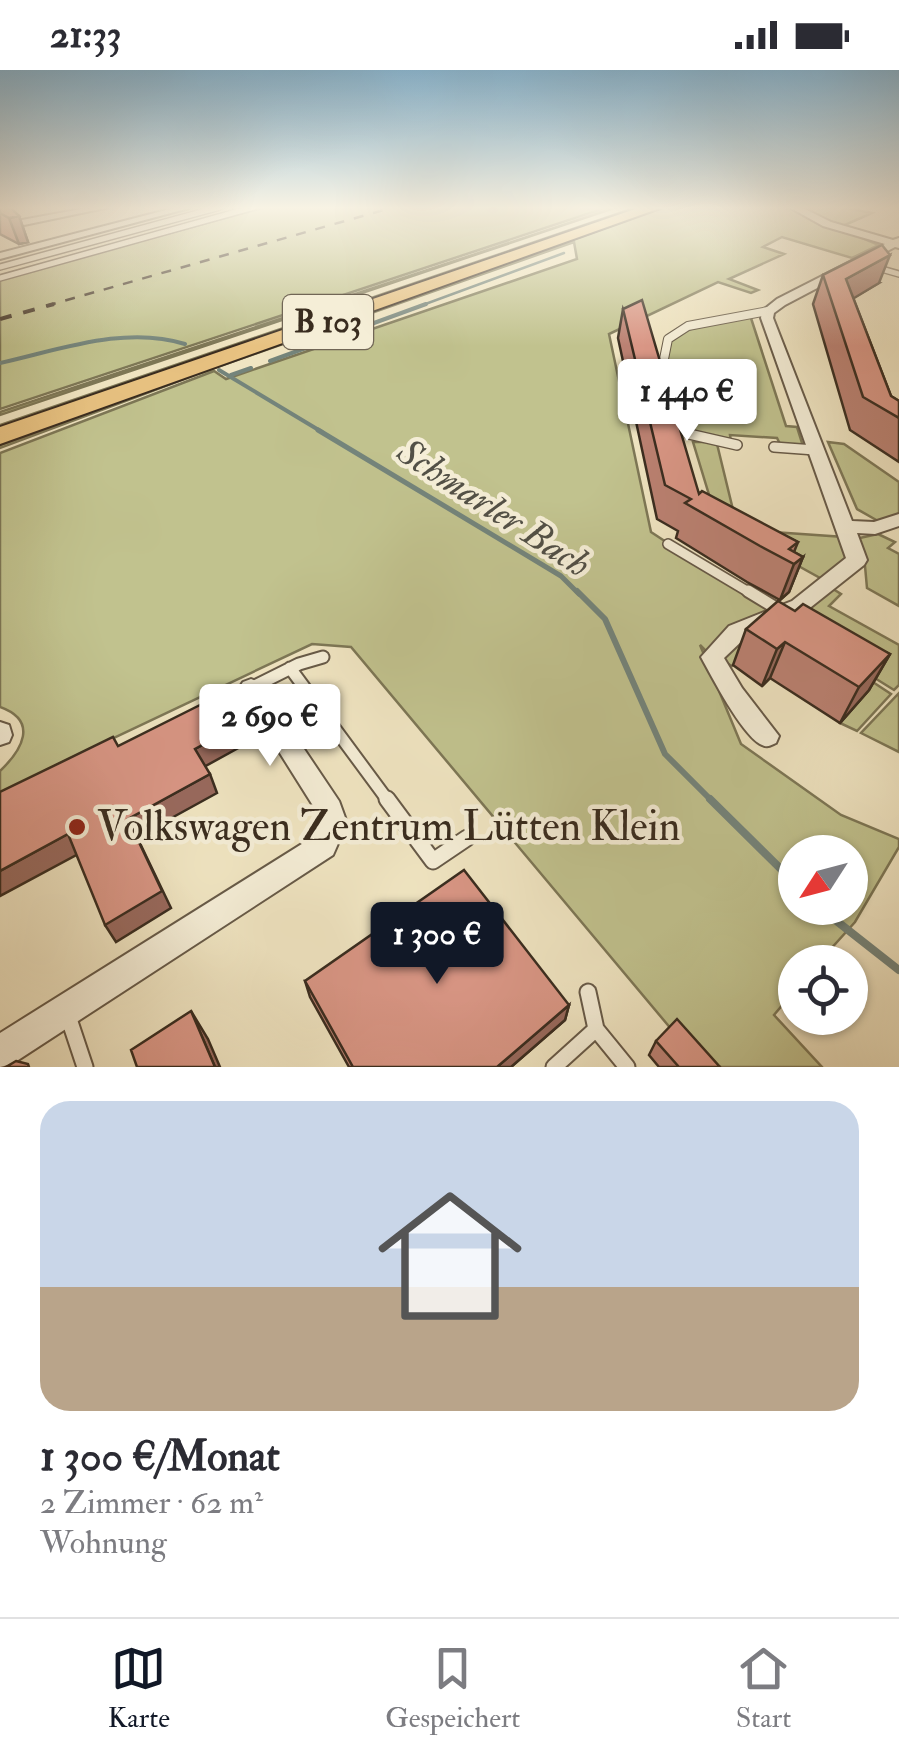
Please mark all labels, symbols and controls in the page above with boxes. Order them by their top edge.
text: 21:33 [50,11,121,59]
road number: B 103 [283,295,373,349]
pin: 1 440 € [595,359,779,444]
text: 1 440 € [640,371,734,411]
water label: Schmarler Bach [387,427,600,588]
pin: 2 690 € [178,684,362,769]
text: 2 690 € [221,696,319,736]
place label: Volkswagen Zentrum Lütten Klein [97,801,680,853]
marker: Volkswagen Zentrum Lütten Klein [66,816,88,838]
north arrow [778,835,868,925]
map controls [778,835,868,1035]
pin: 1 300 € [345,902,529,987]
text: 1 300 € [393,914,481,954]
button: locate [778,945,868,1035]
icon: home [360,1166,540,1346]
text: 1 300 €/Monat [40,1431,280,1483]
text: 2 Zimmer · 62 m² [40,1483,263,1523]
text: Wohnung [40,1523,167,1563]
tab: Karte [108,1641,170,1736]
tab: Gespeichert [385,1641,520,1736]
tab: Start [736,1641,791,1736]

